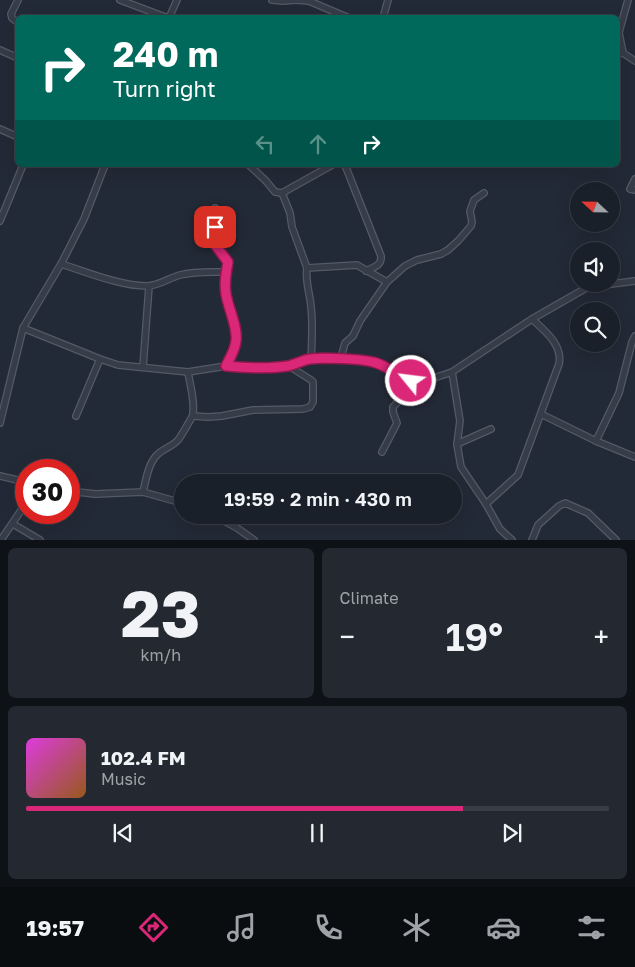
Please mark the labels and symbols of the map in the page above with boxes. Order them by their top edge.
north arrow [570,182,620,232]
pin [194,206,236,248]
position arrow [384,354,436,406]
speed limit sign: 30 [15,459,80,524]

